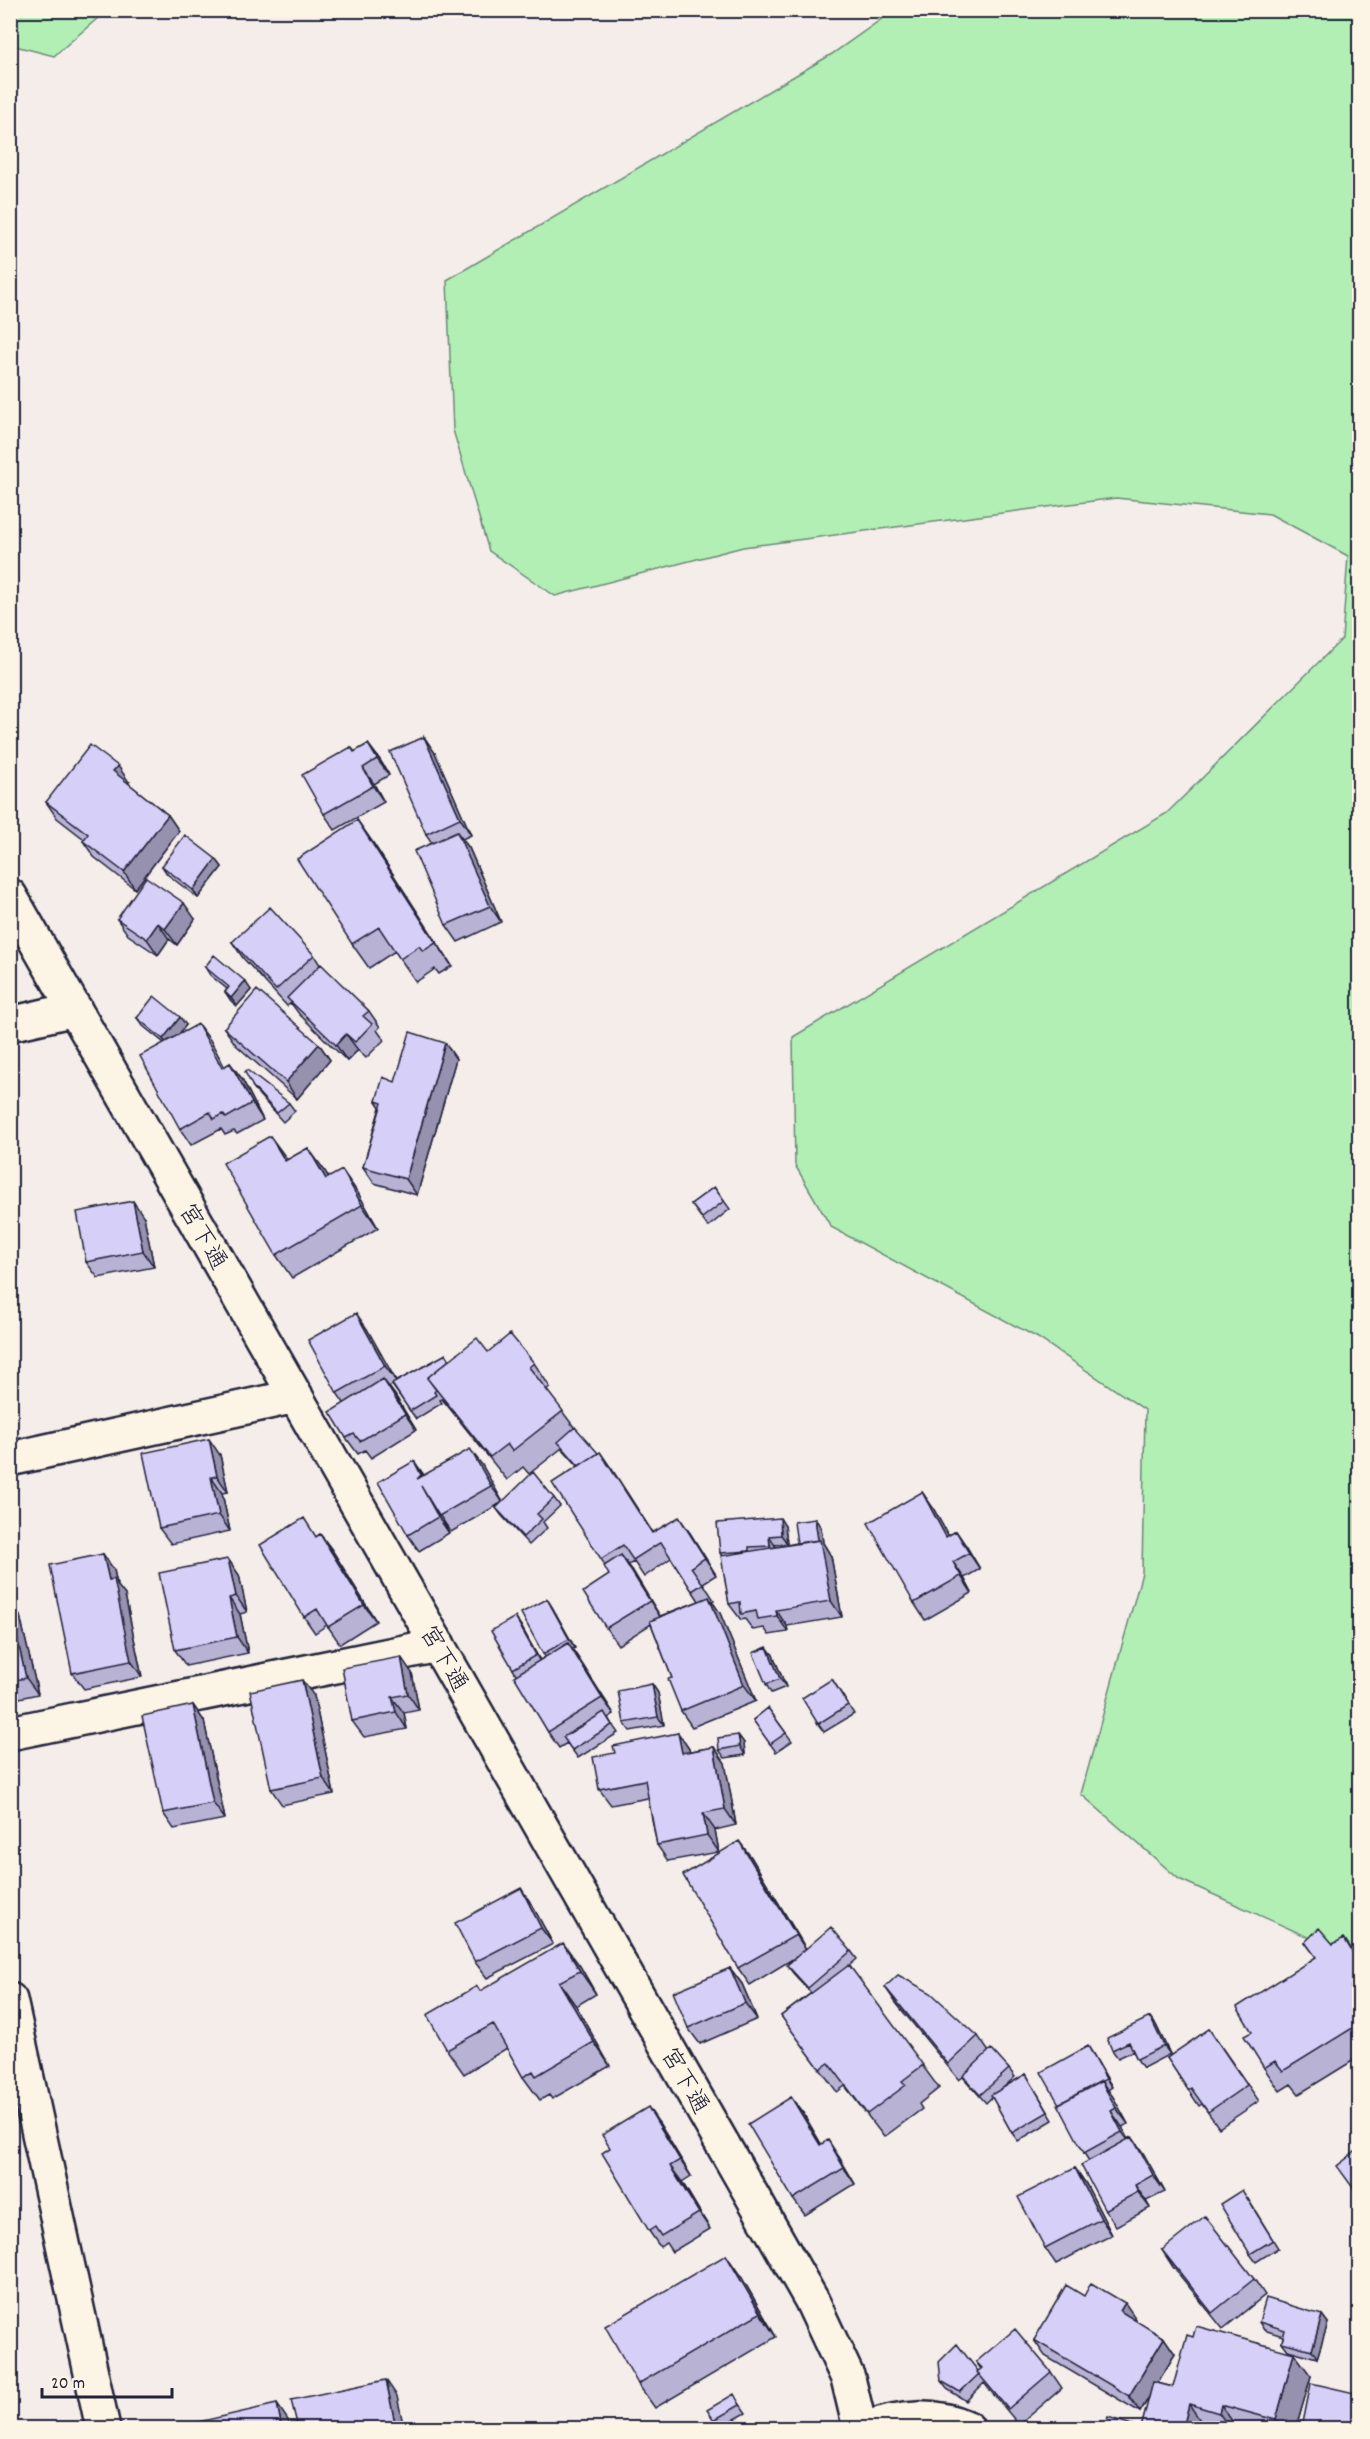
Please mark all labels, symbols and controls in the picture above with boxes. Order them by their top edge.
street label: 宮下通 [169,1198,234,1277]
street label: 宮下通 [410,1620,475,1699]
street label: 宮下通 [651,2042,716,2121]
scale bar [42,2361,172,2399]
text: 20 m [51,2372,85,2397]

